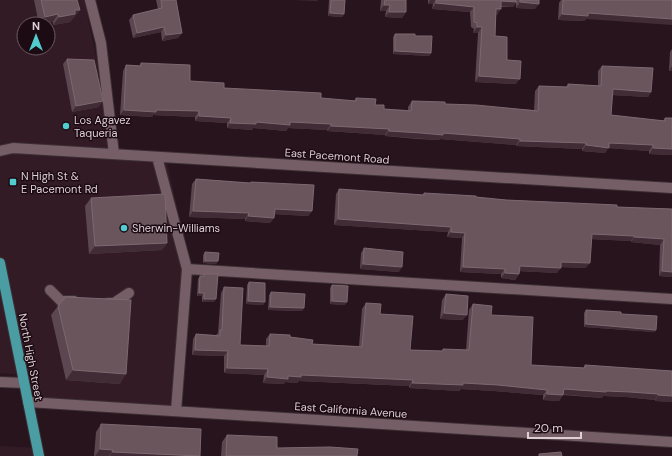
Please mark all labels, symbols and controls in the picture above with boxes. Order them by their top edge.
north arrow [16,16,56,56]
text: N [32,19,40,33]
place label: Los Agavez Taqueria [74,113,131,140]
marker: Los Agavez Taqueria [61,121,71,131]
street label: East Pacemont Road [284,145,390,167]
place label: N High St & E Pacemont Rd [21,169,98,196]
marker: N High St & E Pacemont Rd [8,177,18,187]
place label: Sherwin-Williams [132,221,220,235]
marker: Sherwin-Williams [119,223,129,233]
street label: North High Street [16,312,46,402]
street label: East California Avenue [294,399,408,421]
scale bar [528,414,581,440]
text: 20 m [534,420,563,436]

